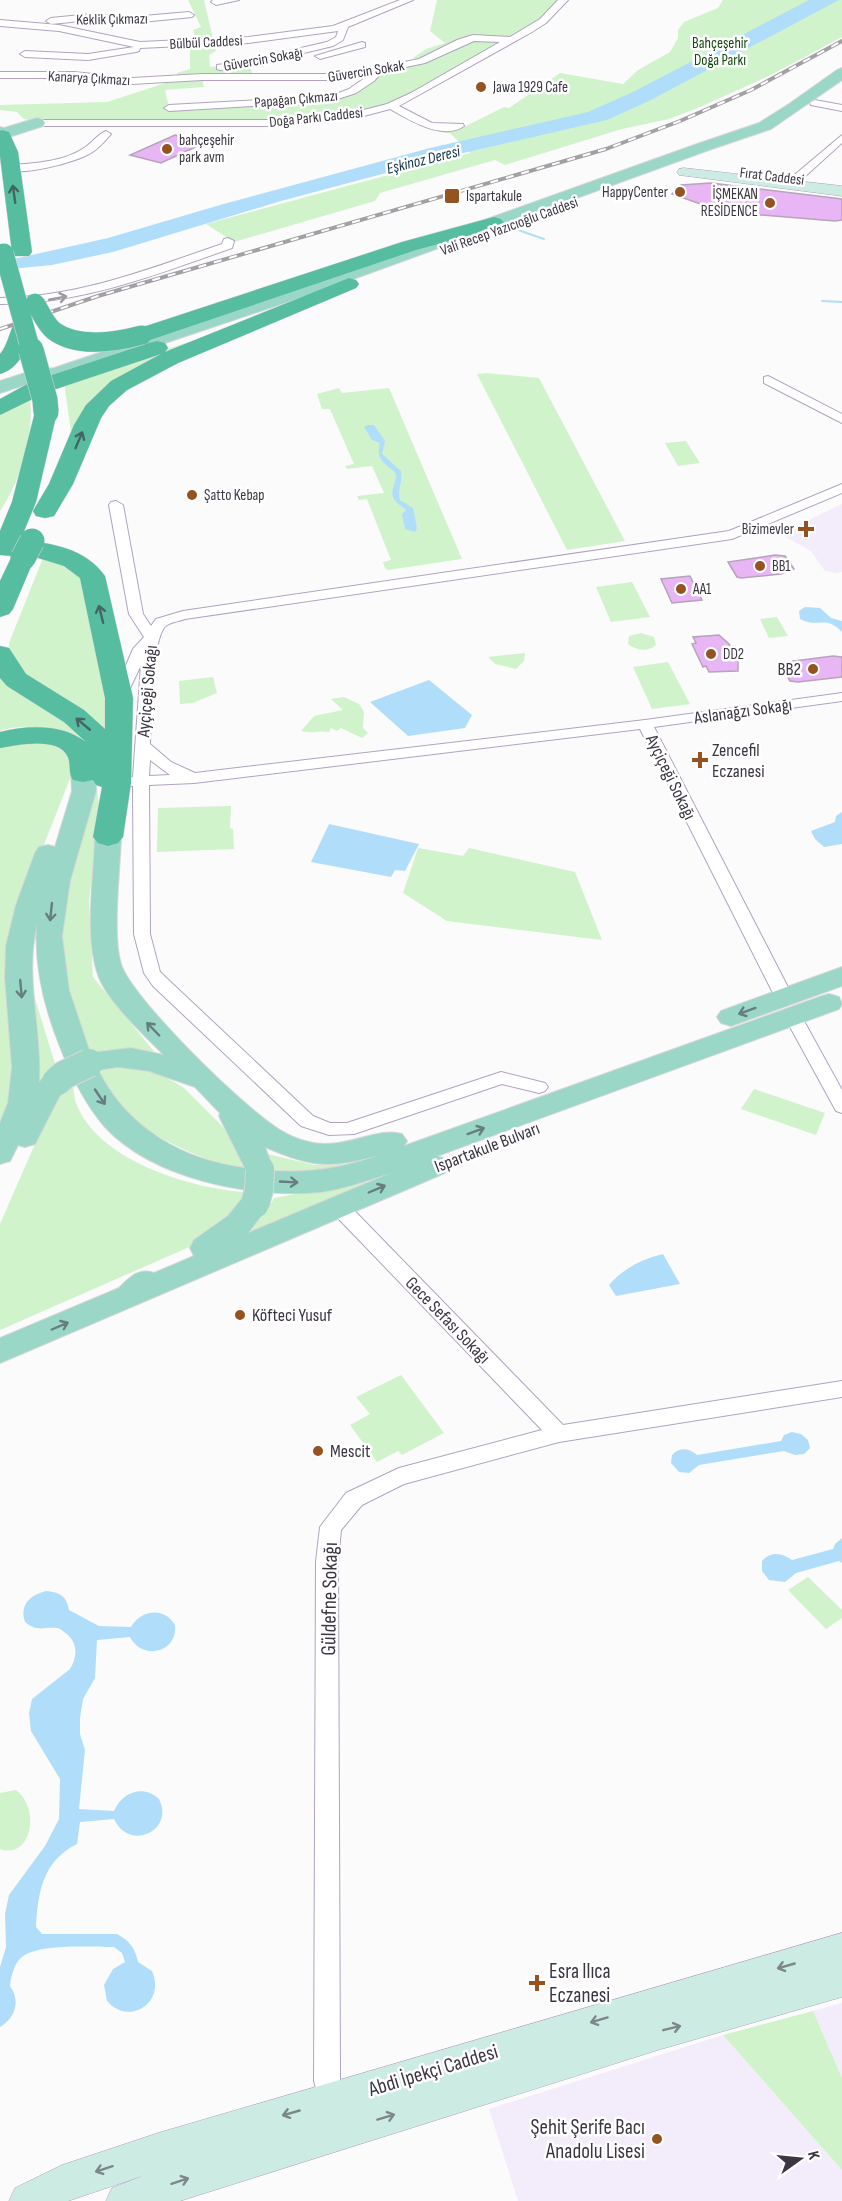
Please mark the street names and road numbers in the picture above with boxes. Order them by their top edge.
street label: Keklik Çıkmazı [76,9,148,30]
street label: Bülbül Caddesi [169,31,243,54]
street label: Güvercin Sokağı [222,43,304,76]
street label: Güvercin Sokak [327,56,406,87]
street label: Kanarya Çıkmazı [47,67,130,90]
street label: Papağan Çıkmazı [254,86,339,113]
street label: Doğa Parkı Caddesi [268,103,364,132]
street label: Fırat Caddesi [739,163,805,190]
street label: Vali Recep Yazıcıoğlu Caddesi [438,193,581,260]
street label: Ayçiçeği Sokağı [133,644,162,739]
street label: Aslanağzı Sokağı [692,694,793,729]
street label: Ayçiçeği Sokağı [640,730,700,823]
street label: Ispartakule Bulvarı [432,1118,543,1177]
street label: Gece Sefası Sokağı [401,1273,494,1368]
street label: Güldefne Sokağı [316,1542,343,1656]
street label: Abdi İpekçi Caddesi [364,2039,501,2102]

